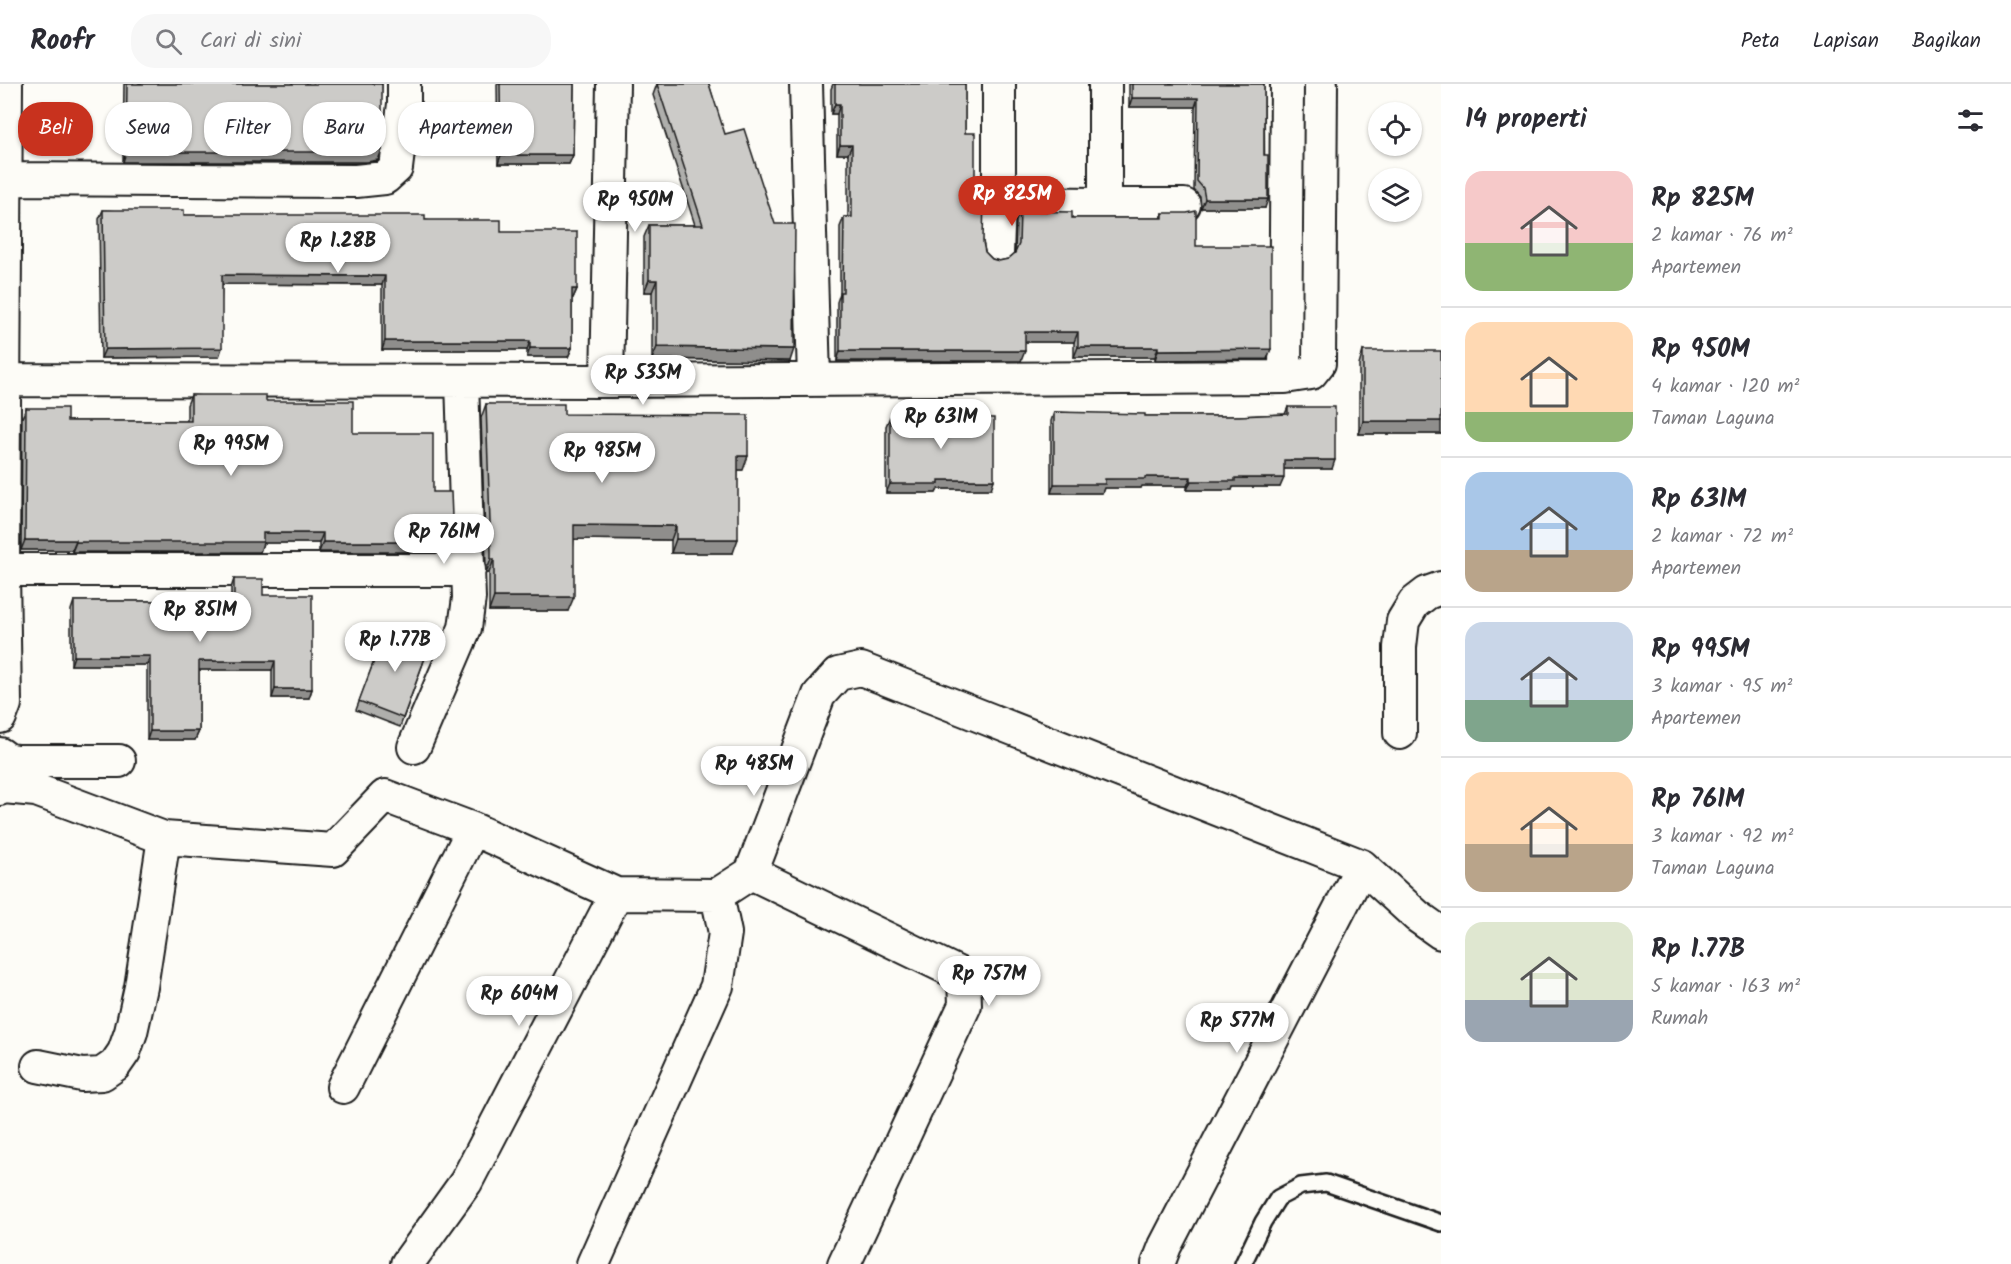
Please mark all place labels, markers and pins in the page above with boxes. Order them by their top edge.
pin: Rp 825M [957,176,1067,227]
pin: Rp 950M [580,182,690,233]
pin: Rp 1.28B [276,223,400,274]
pin: Rp 535M [588,355,698,406]
pin: Rp 631M [886,399,996,450]
pin: Rp 995M [176,426,286,477]
pin: Rp 985M [547,433,657,484]
pin: Rp 761M [389,514,499,565]
pin: Rp 851M [145,592,255,643]
pin: Rp 1.77B [333,622,457,673]
pin: Rp 485M [699,746,809,797]
pin: Rp 757M [934,956,1044,1007]
pin: Rp 604M [464,976,574,1027]
pin: Rp 577M [1182,1003,1292,1054]

